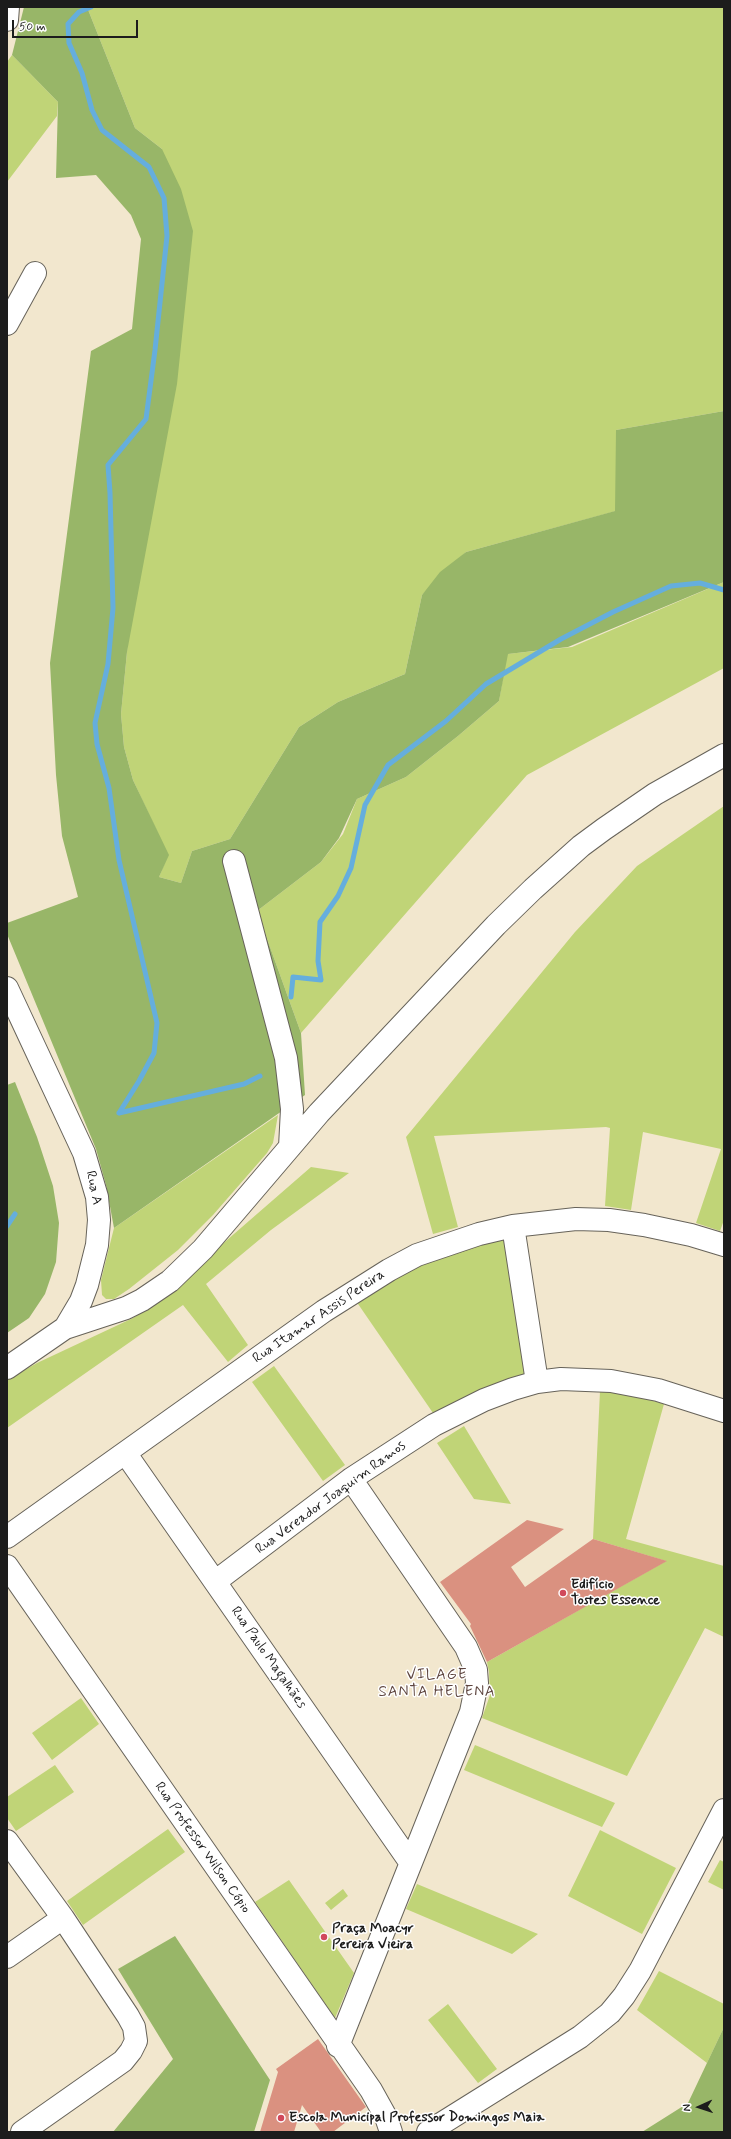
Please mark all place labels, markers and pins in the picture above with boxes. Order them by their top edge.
place label: Edifício Tostes Essence [571,1577,660,1610]
marker: Edifício Tostes Essence [558,1588,568,1598]
place label: Praça Moacyr Pereira Vieira [332,1921,414,1954]
marker: Praça Moacyr Pereira Vieira [319,1932,329,1942]
place label: Escola Municipal Professor Domingos Maia [289,2110,544,2126]
marker: Escola Municipal Professor Domingos Maia [276,2113,286,2123]

